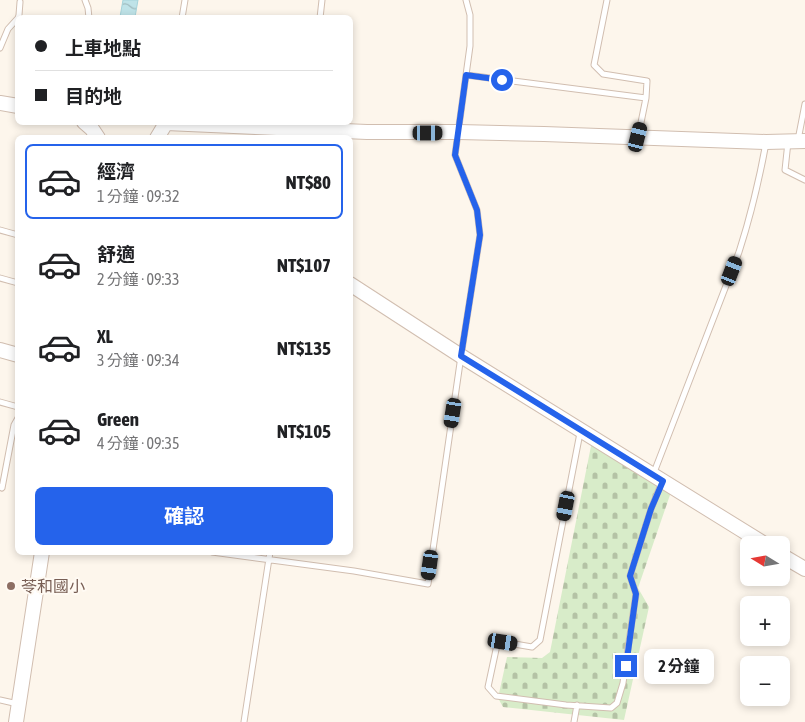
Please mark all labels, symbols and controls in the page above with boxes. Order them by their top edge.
text: 上車地點 [65,37,141,59]
route start [491,69,513,91]
text: 目的地 [65,85,122,107]
car [627,121,648,153]
car [413,126,443,141]
icon: car [37,159,82,204]
text: 經濟 [97,160,135,182]
text: NT$80 [286,171,331,193]
text: 1 分鐘 · 09:32 [97,187,179,205]
icon: car [37,242,82,287]
text: 舒適 [97,243,135,265]
text: NT$107 [277,254,331,276]
car [719,254,744,288]
text: 2 分鐘 · 09:33 [97,270,179,288]
icon: car [37,325,82,370]
text: XL [97,325,113,347]
text: NT$135 [277,337,331,359]
text: 3 分鐘 · 09:34 [97,351,179,369]
car [443,397,462,429]
icon: car [37,408,82,453]
text: Green [97,408,139,430]
text: NT$105 [277,420,331,442]
text: 4 分鐘 · 09:35 [97,434,179,452]
button: 確認 [35,487,333,545]
car [555,490,576,522]
north arrow [740,536,790,586]
map controls [740,536,790,706]
car [420,549,439,581]
place label: 苓和國小 [21,577,85,595]
marker: 苓和國小 [5,580,17,592]
button: + [740,596,790,646]
car [487,632,518,652]
callout: 2 分鐘 [644,648,714,684]
route end [615,655,637,677]
button: − [740,656,790,706]
text: 2 分鐘 [658,657,700,675]

